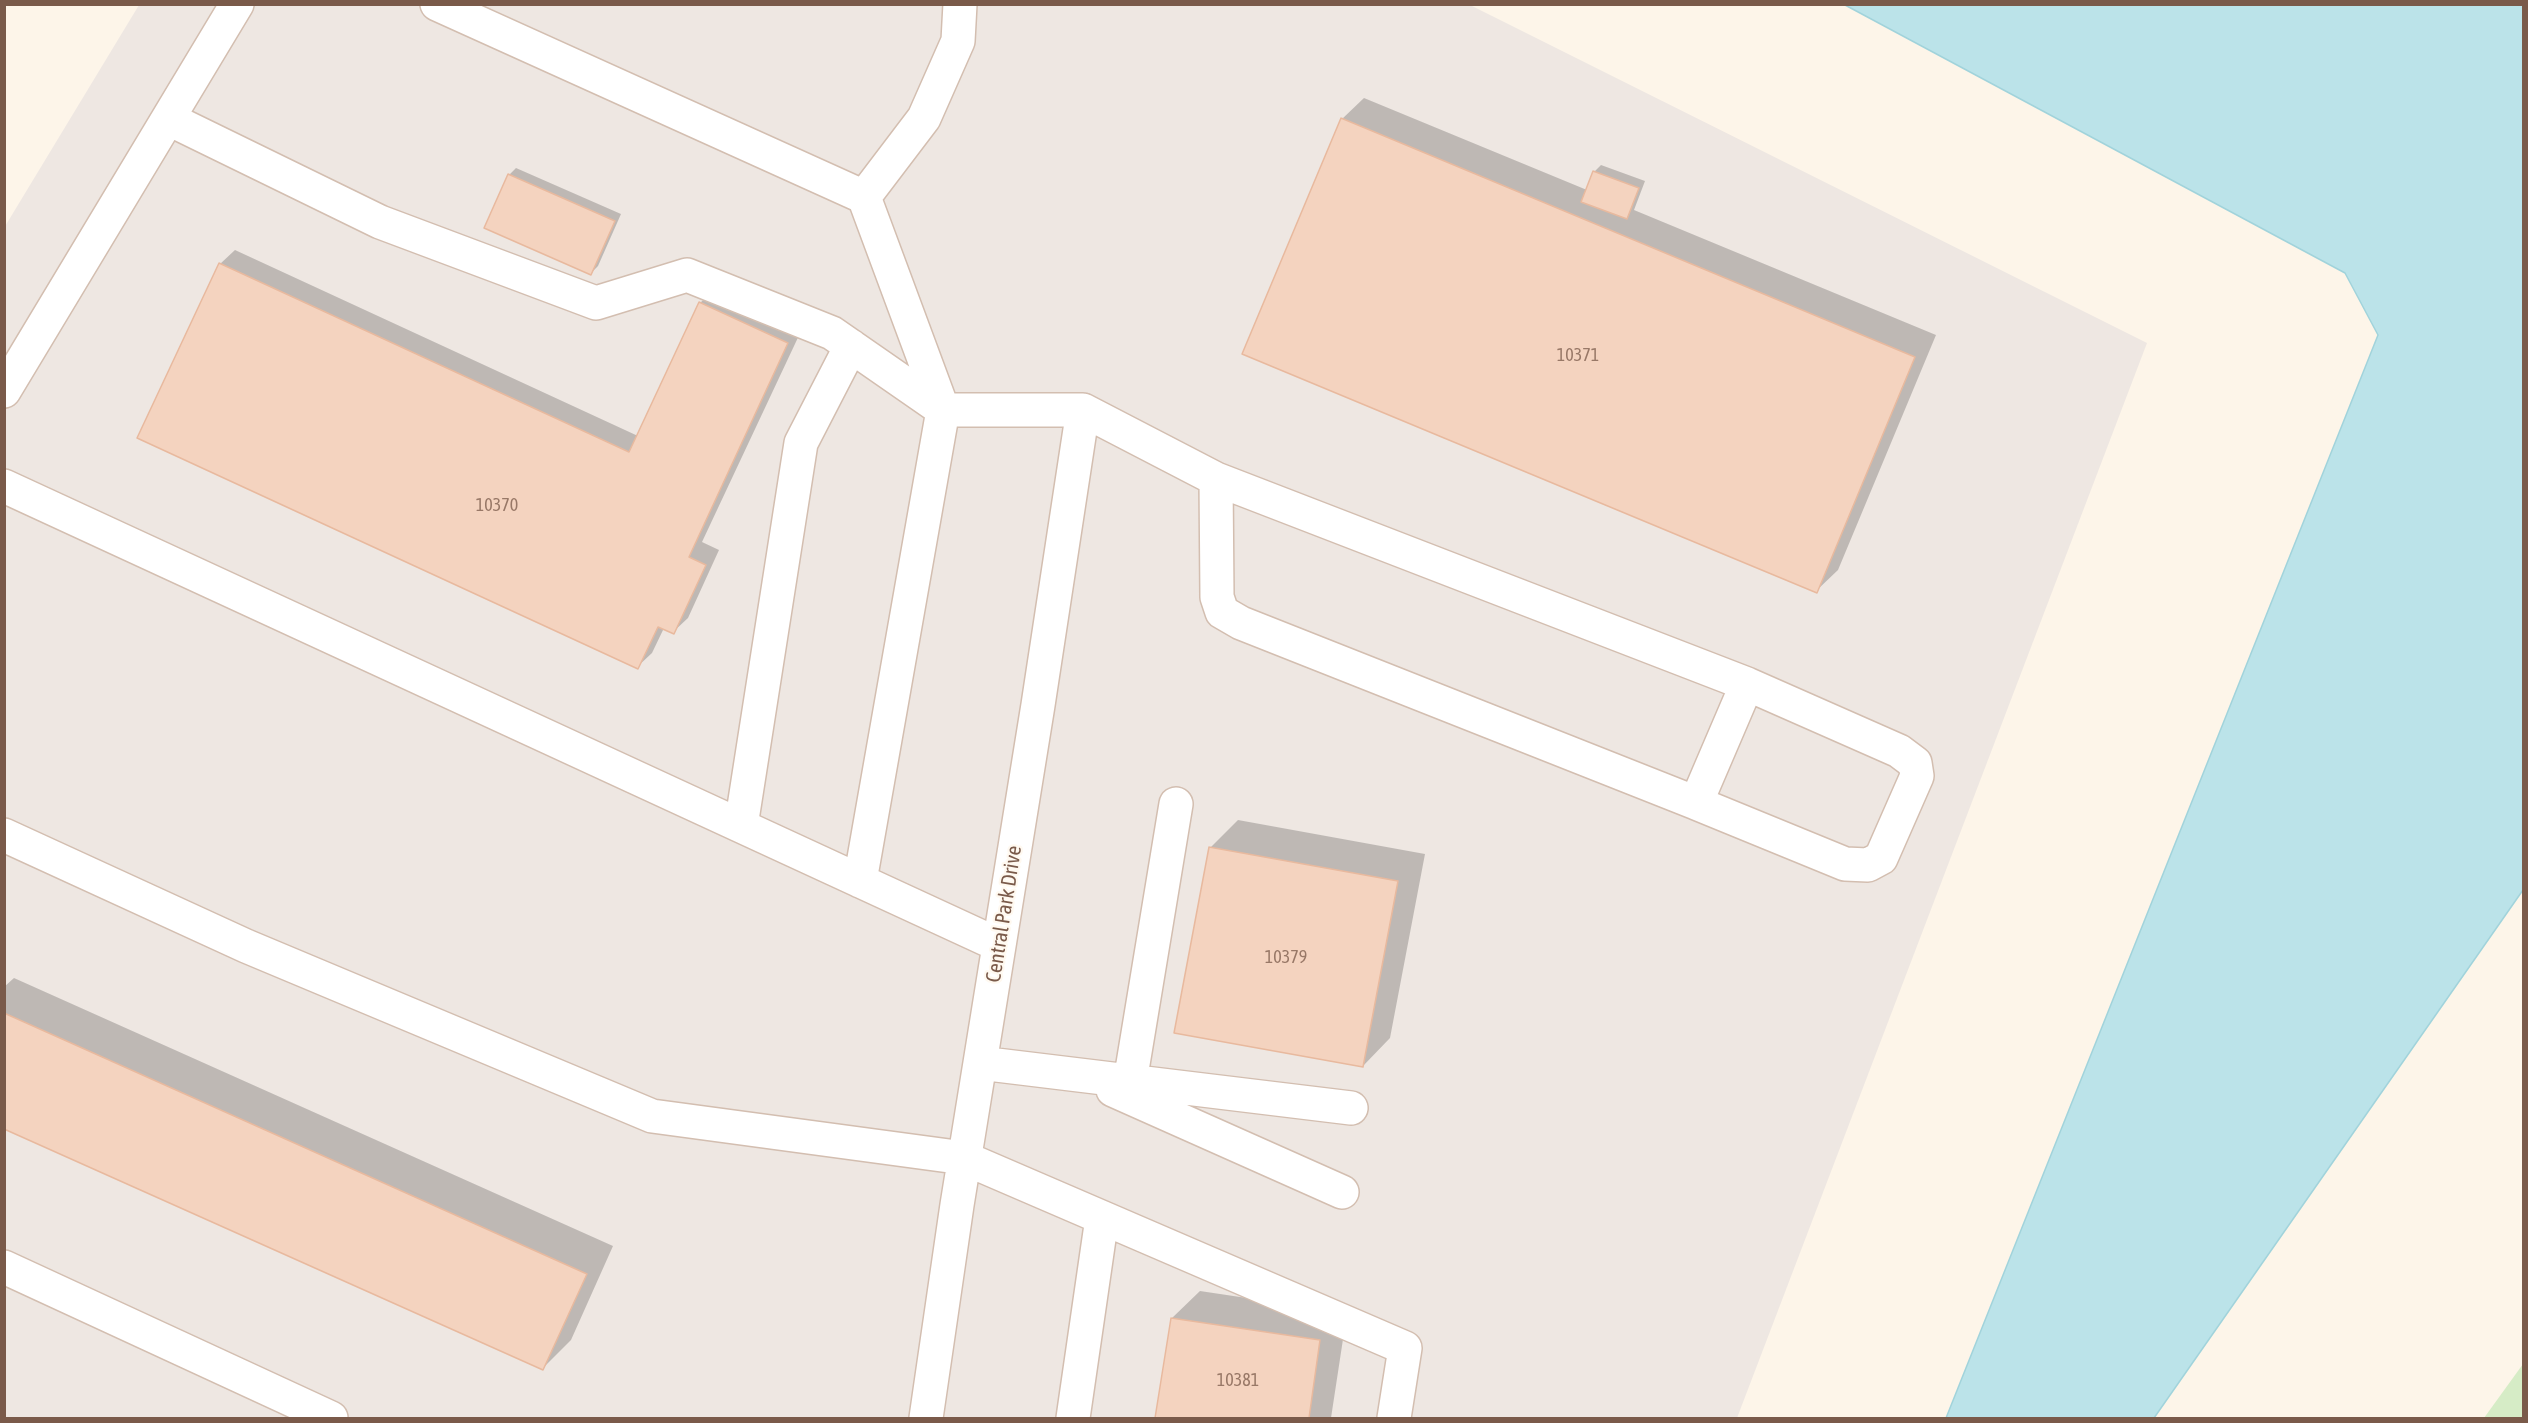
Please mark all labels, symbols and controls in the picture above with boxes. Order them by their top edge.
house number: 10371 [1557,344,1599,366]
house number: 10370 [476,494,518,516]
street label: Central Park Drive [981,844,1027,984]
house number: 10379 [1265,946,1307,968]
house number: 10381 [1217,1369,1259,1391]

